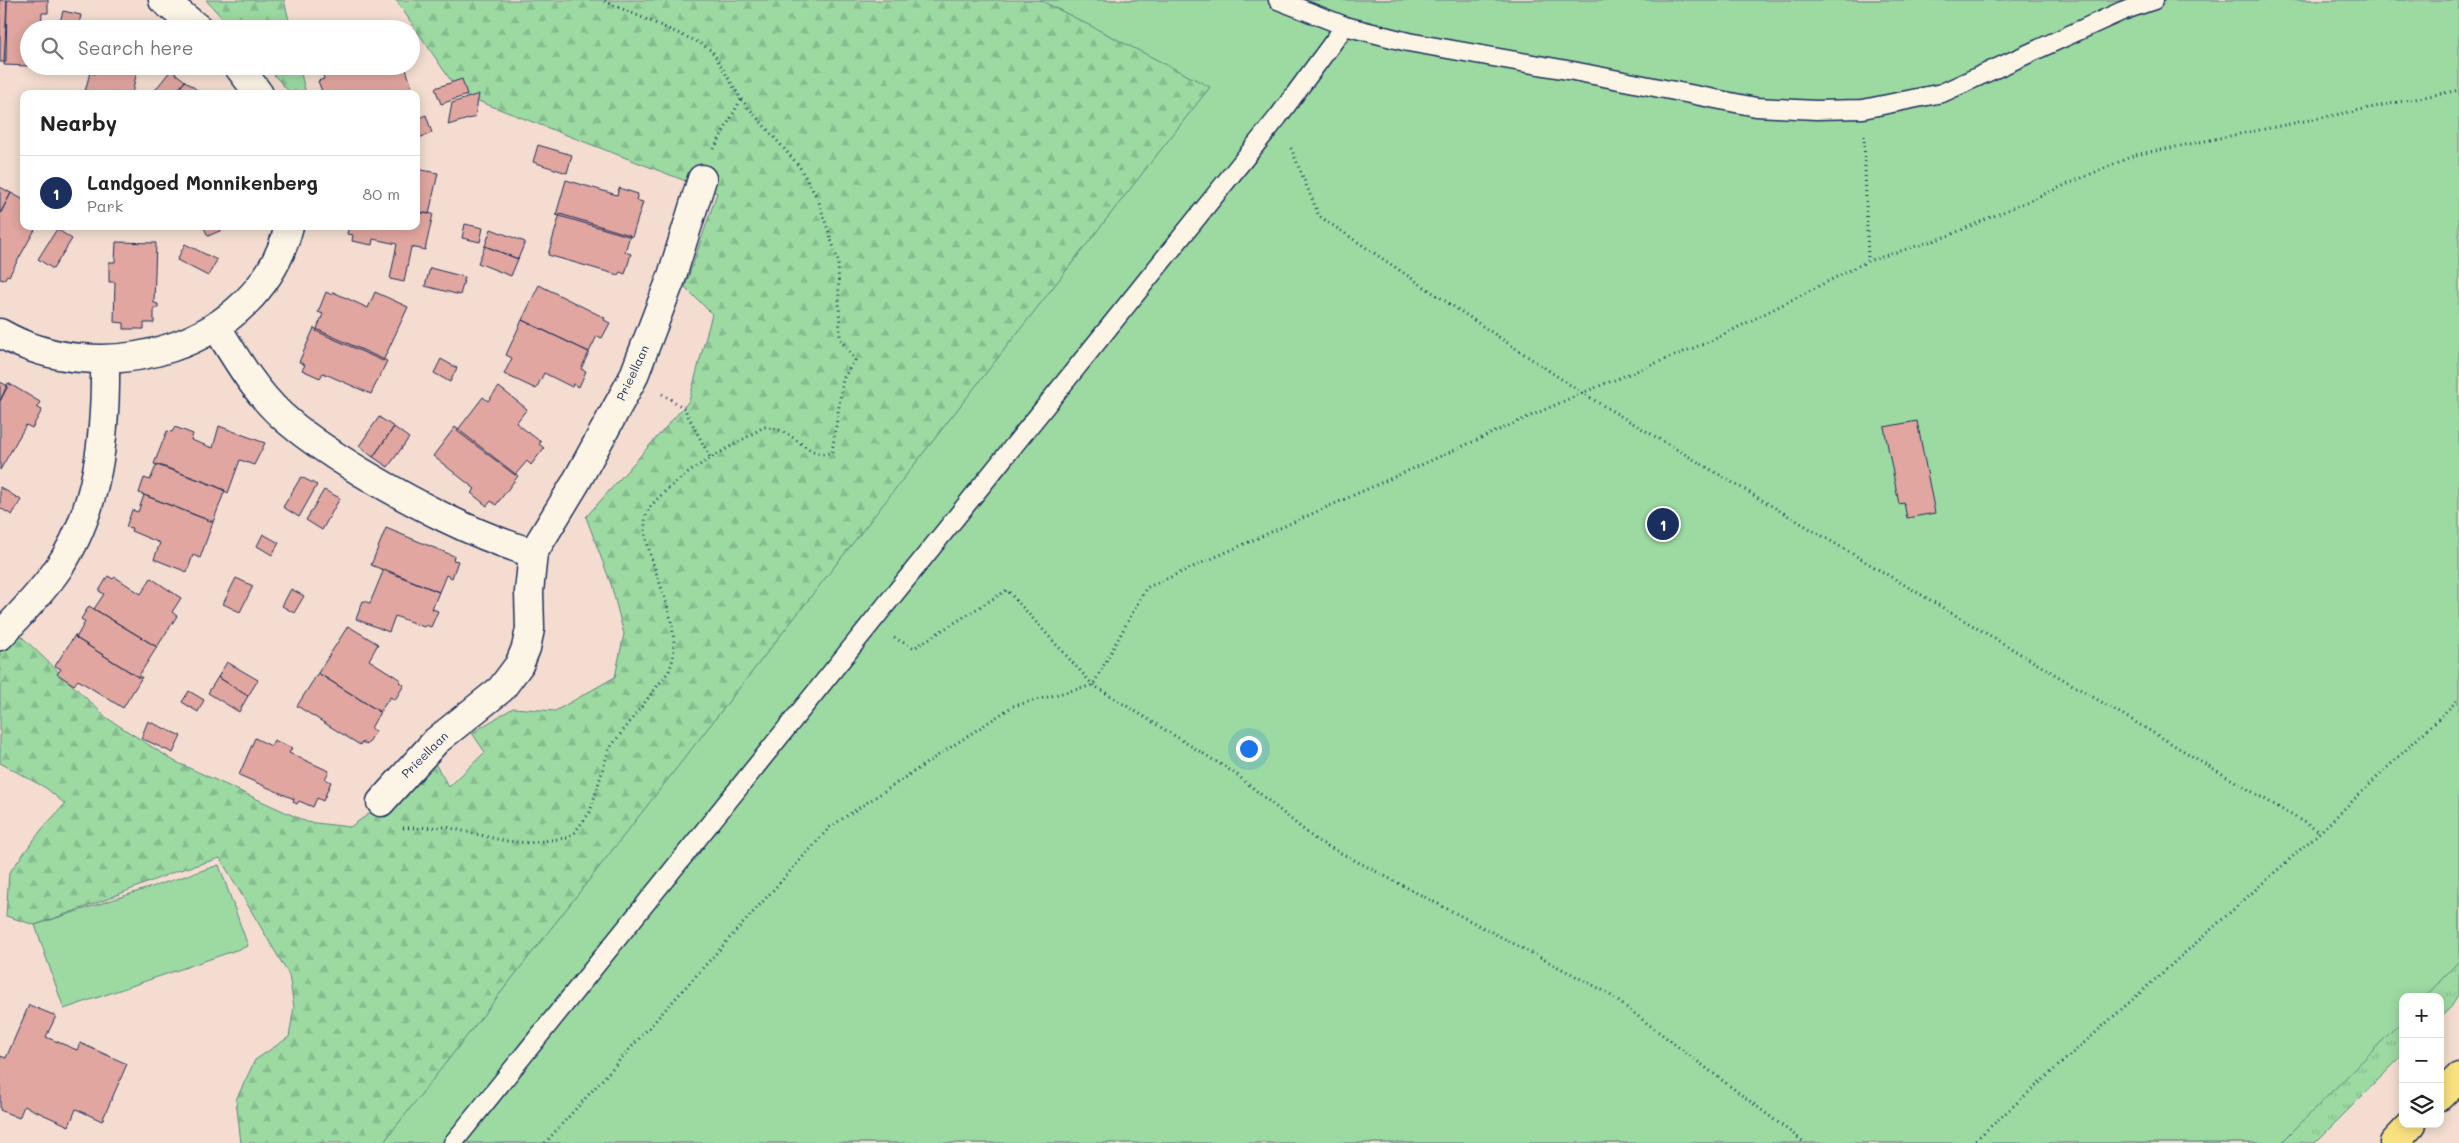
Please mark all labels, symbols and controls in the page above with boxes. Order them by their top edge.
search box [20,20,420,75]
icon: search [38,34,66,62]
text: Search here [78,35,194,60]
text: Nearby [40,109,117,136]
text: Landgoed Monnikenberg [87,170,318,195]
text: 1 [52,183,60,204]
text: 80 m [363,183,400,204]
text: Park [87,195,123,216]
street label: Prieellaan [612,342,652,403]
pin: 1 [1647,505,1679,543]
street label: Prieellaan [398,728,451,781]
your location [1236,736,1262,762]
map controls [2399,993,2444,1128]
button: + [2399,993,2444,1038]
button: − [2399,1038,2444,1083]
button: layers [2399,1083,2444,1128]

